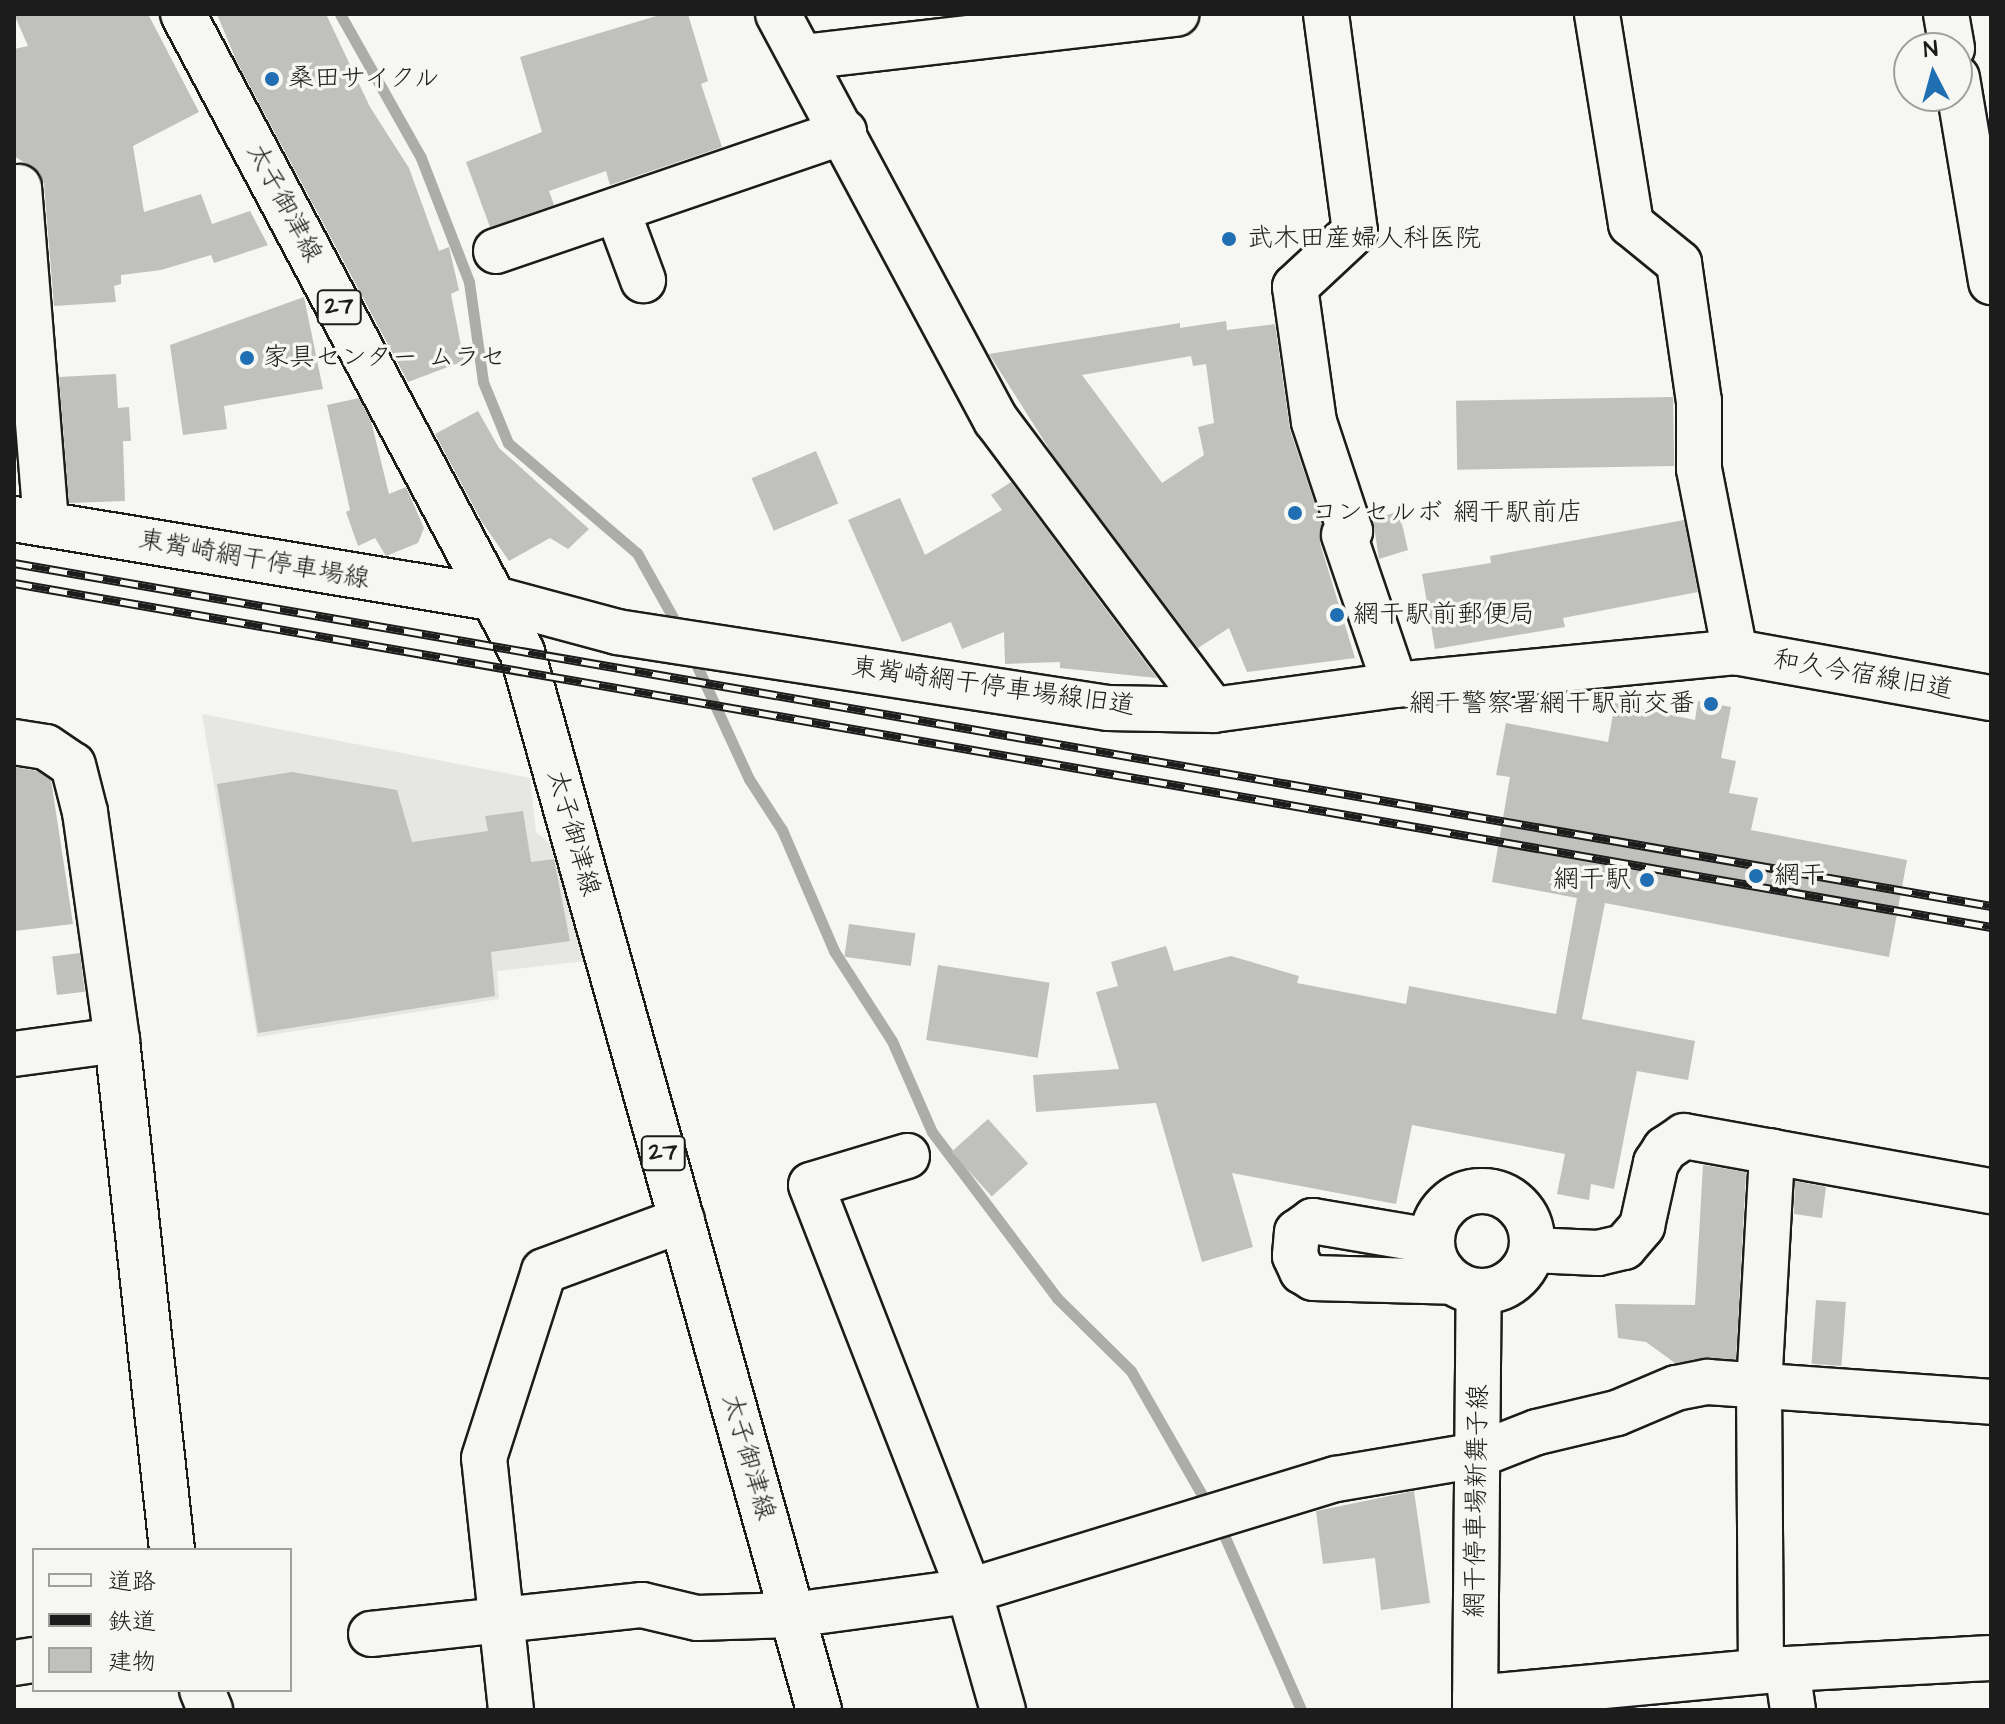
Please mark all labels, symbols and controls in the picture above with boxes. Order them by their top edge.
north arrow [1893,32,1973,112]
text: N [1922,33,1939,66]
place label: 桑田サイクル [288,63,444,95]
marker: 桑田サイクル [263,70,281,88]
street label: 太子御津線 [240,138,328,268]
place label: 武木田産婦人科医院 [1247,223,1481,255]
marker: 武木田産婦人科医院 [1218,228,1240,250]
road number: 27 [315,287,363,327]
place label: 家具センター ムラセ [263,342,507,374]
marker: 家具センター ムラセ [238,349,256,367]
place label: コンセルボ 網干駅前店 [1311,497,1581,529]
marker: コンセルボ 網干駅前店 [1286,504,1304,522]
street label: 東觜崎網干停車場線 [136,524,372,596]
place label: 網干駅前郵便局 [1353,599,1535,631]
marker: 網干駅前郵便局 [1328,606,1346,624]
street label: 和久今宿線旧道 [1771,644,1955,706]
street label: 東觜崎網干停車場線旧道 [849,652,1137,722]
place label: 網干警察署網干駅前交番 [1409,688,1695,720]
marker: 網干警察署網干駅前交番 [1702,695,1720,713]
street label: 太子御津線 [540,766,606,900]
place label: 網干 [1774,860,1826,892]
place label: 網干駅 [1553,864,1631,896]
marker: 網干 [1745,865,1767,887]
marker: 網干駅 [1638,871,1656,889]
road number: 27 [639,1133,687,1173]
street label: 網干停車場新舞子線 [1459,1384,1495,1618]
street label: 太子御津線 [715,1390,781,1524]
legend [32,1548,292,1692]
text: 道路 [108,1565,156,1599]
text: 鉄道 [108,1605,156,1639]
text: 建物 [108,1645,156,1679]

